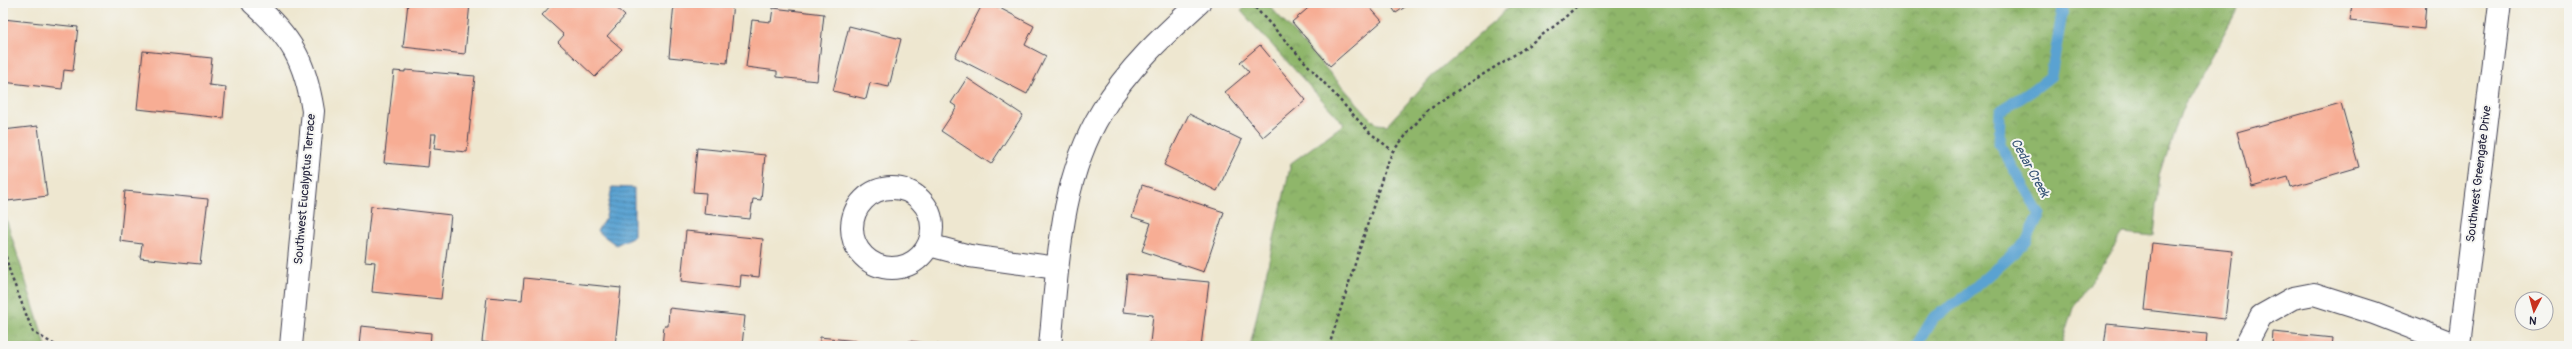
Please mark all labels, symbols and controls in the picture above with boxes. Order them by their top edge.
street label: Southwest Greengate Drive [2463,105,2495,243]
street label: Southwest Eucalyptus Terrace [291,113,319,265]
water label: Cedar Creek [2007,136,2054,202]
north arrow [2514,291,2554,331]
text: N [2528,314,2537,327]

